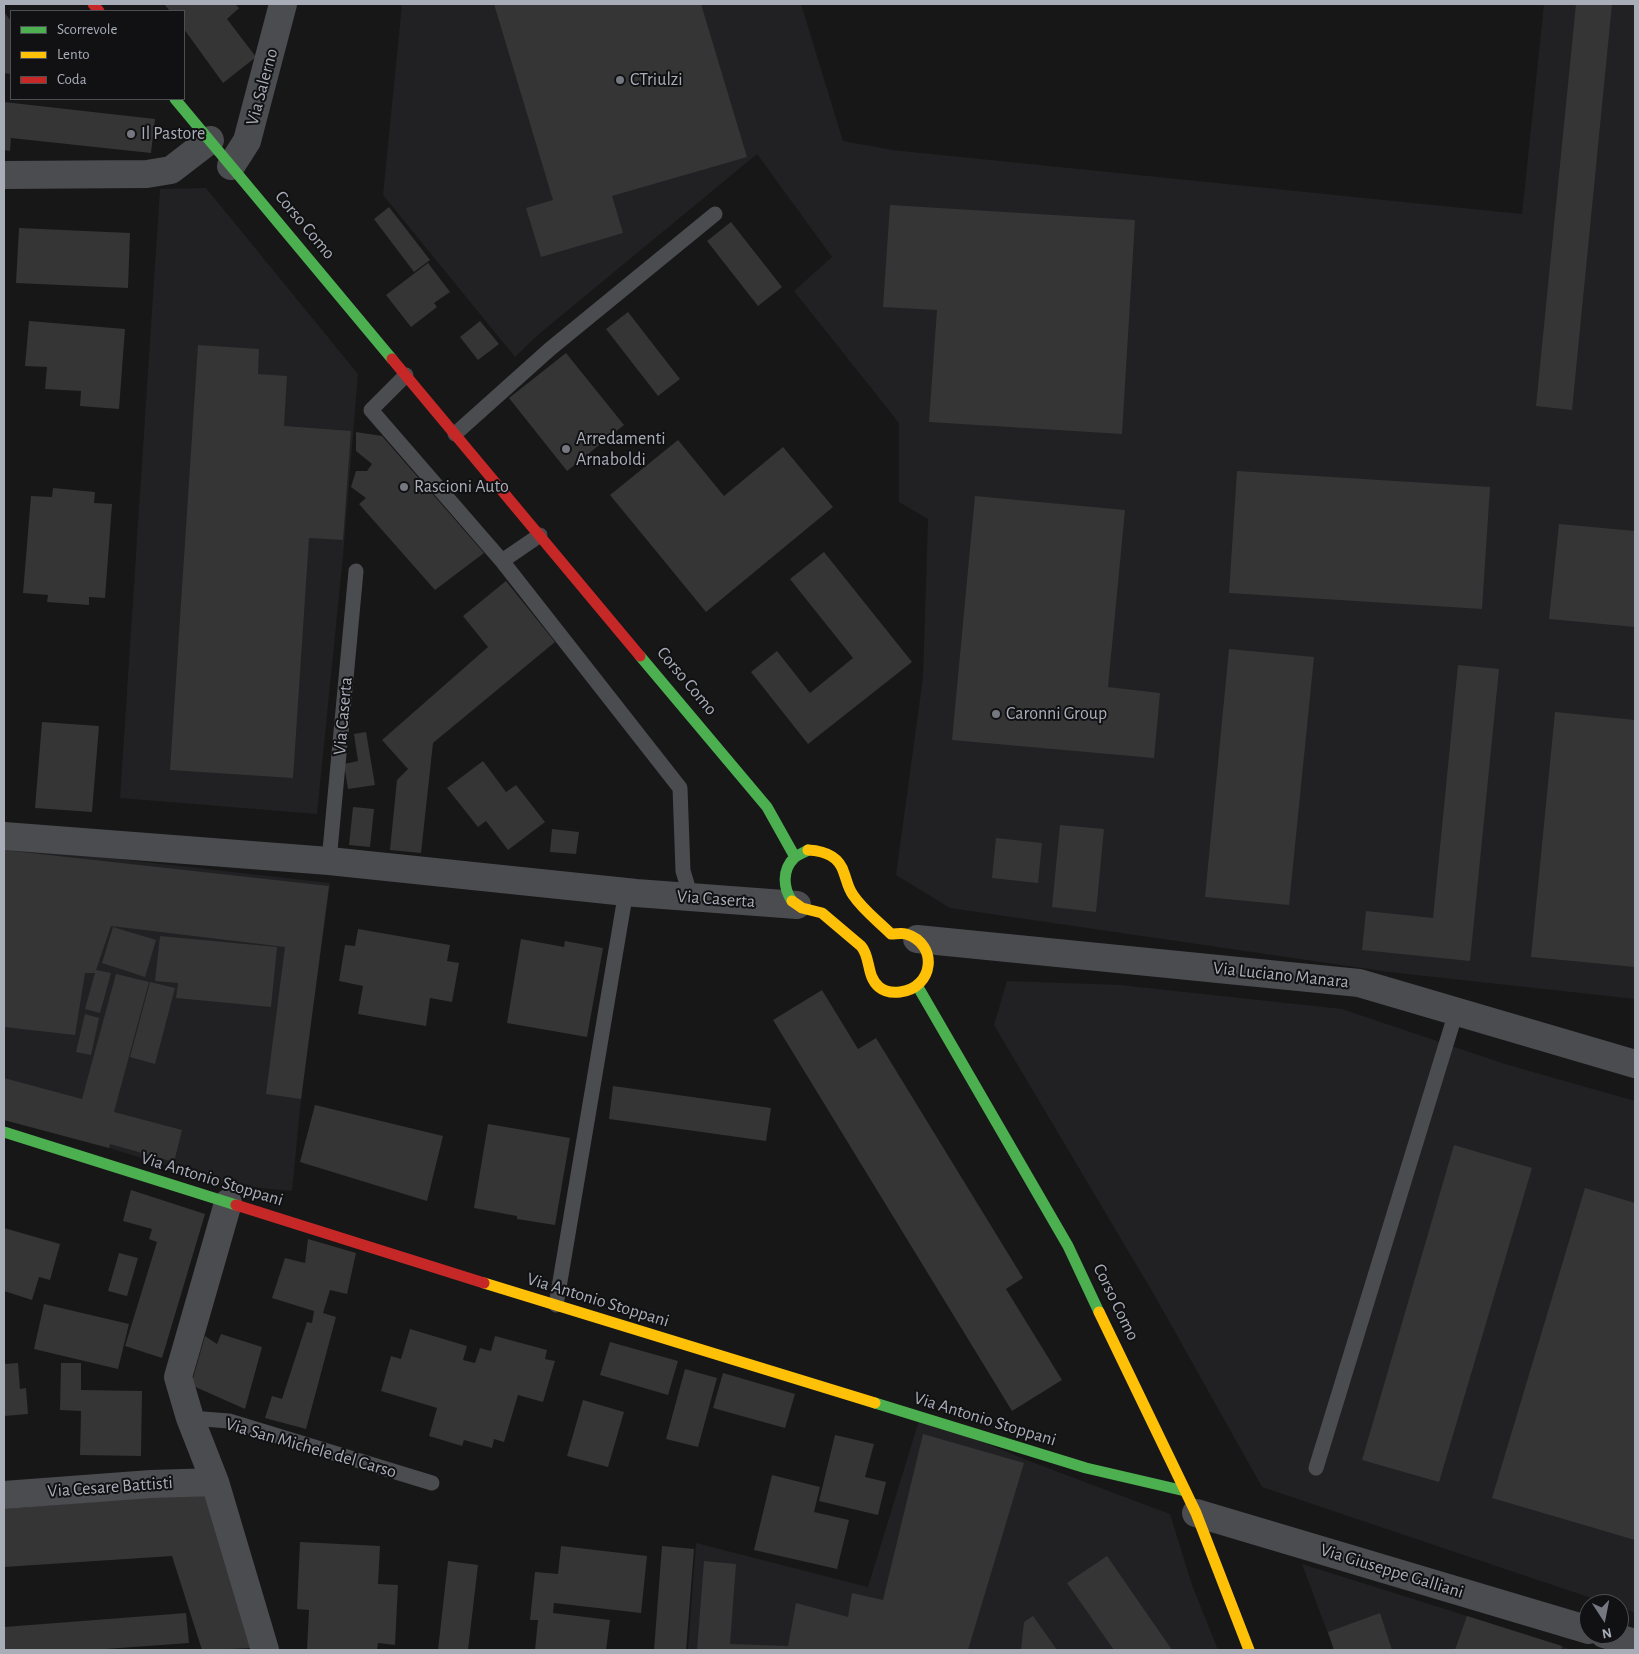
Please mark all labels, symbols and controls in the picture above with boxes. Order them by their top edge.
legend [10,10,185,100]
text: Scorrevole [57,22,117,37]
street label: Via Salerno [241,46,283,128]
text: Lento [57,47,90,62]
place label: CTriulzi [630,69,683,91]
text: Coda [57,72,87,87]
marker: CTriulzi [614,74,626,86]
place label: Il Pastore [141,123,205,145]
marker: Il Pastore [125,128,137,140]
street label: Corso Como [270,186,340,264]
place label: Arredamenti Arnaboldi [576,428,666,470]
marker: Arredamenti Arnaboldi [560,443,572,455]
place label: Rascioni Auto [414,476,509,498]
marker: Rascioni Auto [398,481,410,493]
street label: Corso Como [652,642,722,720]
street label: Via Caserta [329,676,357,756]
place label: Caronni Group [1006,703,1107,725]
marker: Caronni Group [990,708,1002,720]
street label: Via Caserta [676,885,756,913]
street label: Via Luciano Manara [1212,957,1350,993]
street label: Via Antonio Stoppani [138,1147,286,1211]
street label: Corso Como [1088,1260,1144,1344]
street label: Via Antonio Stoppani [524,1268,672,1332]
street label: Via Antonio Stoppani [911,1387,1059,1451]
street label: Via San Michele del Carso [223,1413,399,1483]
street label: Via Cesare Battisti [47,1472,173,1502]
street label: Via Giuseppe Galliani [1318,1539,1466,1603]
north arrow [1579,1594,1629,1644]
text: N [1601,1625,1613,1641]

